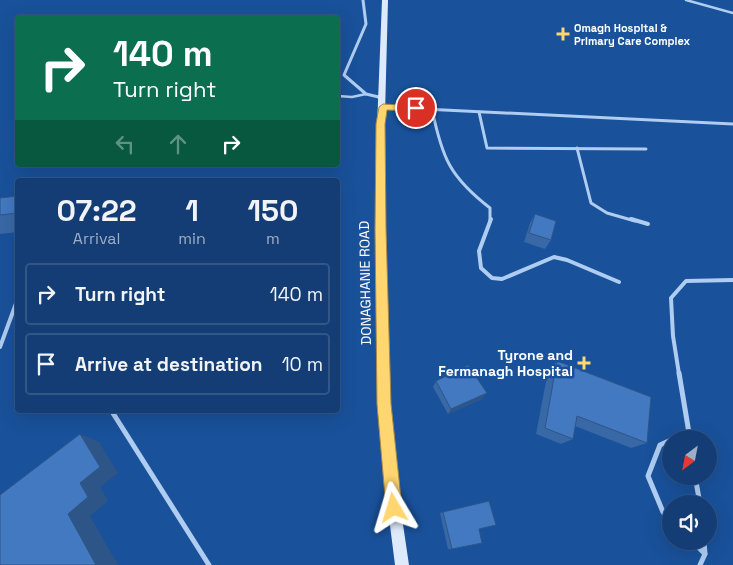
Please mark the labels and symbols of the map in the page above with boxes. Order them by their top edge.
place label: Omagh Hospital & Primary Care Complex [574,21,690,48]
marker: Omagh Hospital & Primary Care Complex [556,27,570,41]
pin [395,87,437,129]
street label: DONAGHANIE ROAD [355,221,375,345]
place label: Tyrone and Fermanagh Hospital [438,346,573,380]
marker: Tyrone and Fermanagh Hospital [577,356,591,370]
north arrow [662,430,718,485]
position arrow [367,481,419,533]

